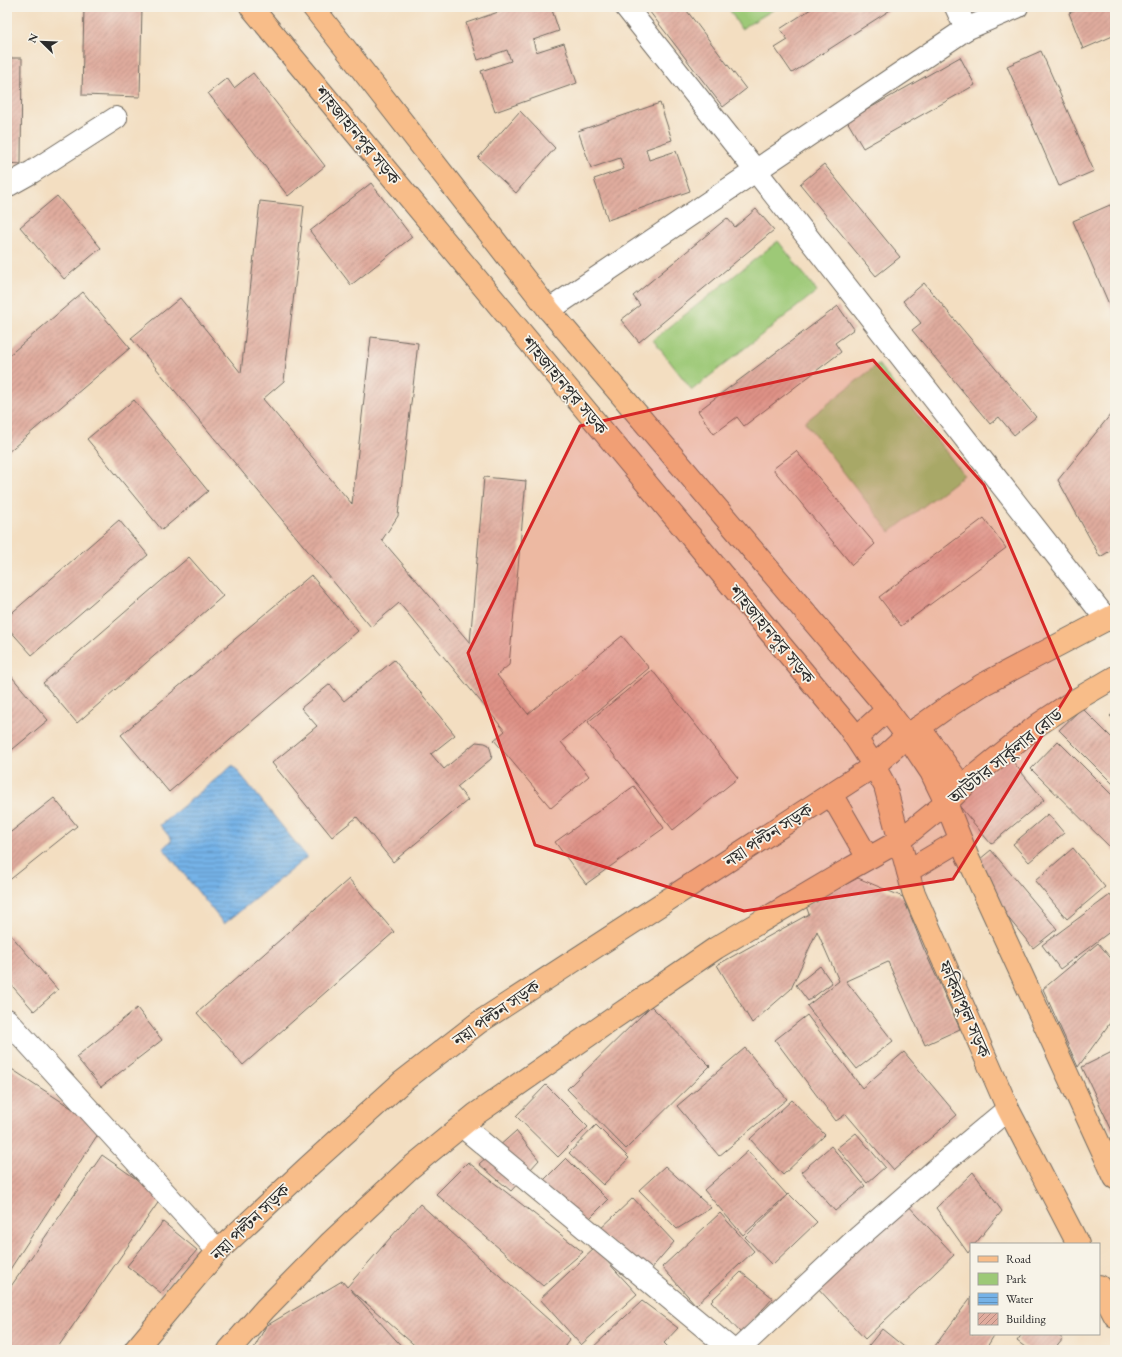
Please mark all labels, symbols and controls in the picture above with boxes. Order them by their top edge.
north arrow [22,22,62,62]
text: N [25,31,41,45]
street label: শাহজাহানপুর সড়ক [309,80,407,190]
street label: শাহজাহানপুর সড়ক [516,330,614,440]
street label: শাহজাহানপুর সড়ক [723,579,821,689]
street label: আউটার সার্কুলার রোড [943,702,1068,810]
street label: নয়া পল্টন সড়ক [719,797,818,873]
street label: ফকিরাপুল সড়ক [933,956,997,1062]
street label: নয়া পল্টন সড়ক [447,974,545,1052]
street label: নয়া পল্টন সড়ক [205,1178,295,1266]
legend [970,1243,1100,1335]
text: Road [1006,1251,1032,1267]
text: Park [1006,1271,1027,1287]
text: Water [1006,1291,1033,1307]
text: Building [1006,1311,1047,1327]

